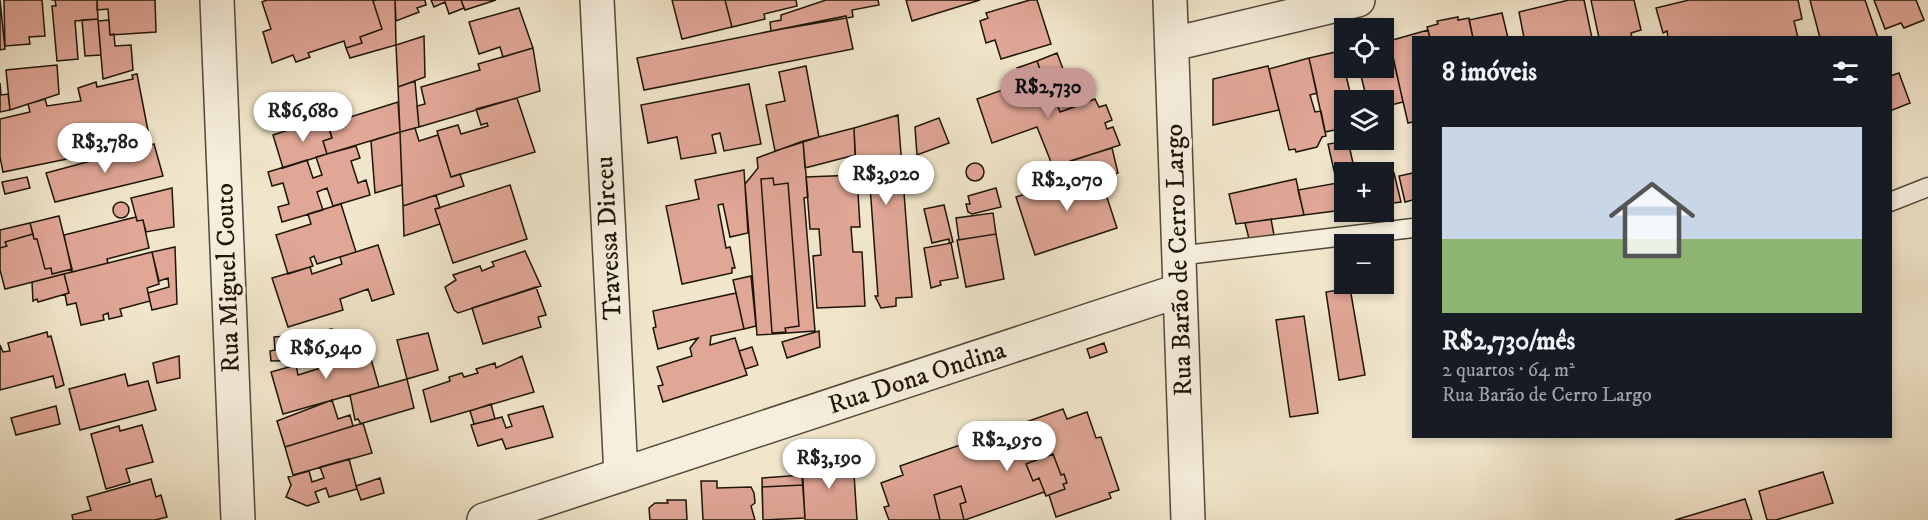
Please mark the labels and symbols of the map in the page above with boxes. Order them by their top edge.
pin: R$2,730 [993,68,1103,119]
pin: R$6,680 [248,92,358,143]
pin: R$3,780 [50,123,160,174]
street label: Rua Barão de Cerro Largo [1158,123,1200,397]
street label: Travessa Dirceu [588,155,630,321]
pin: R$3,920 [831,155,941,206]
pin: R$2,070 [1012,161,1122,212]
street label: Rua Miguel Couto [208,183,248,373]
pin: R$6,940 [271,329,381,380]
street label: Rua Dona Ondina [824,334,1010,422]
pin: R$2,950 [952,421,1062,472]
pin: R$3,190 [774,439,884,490]

